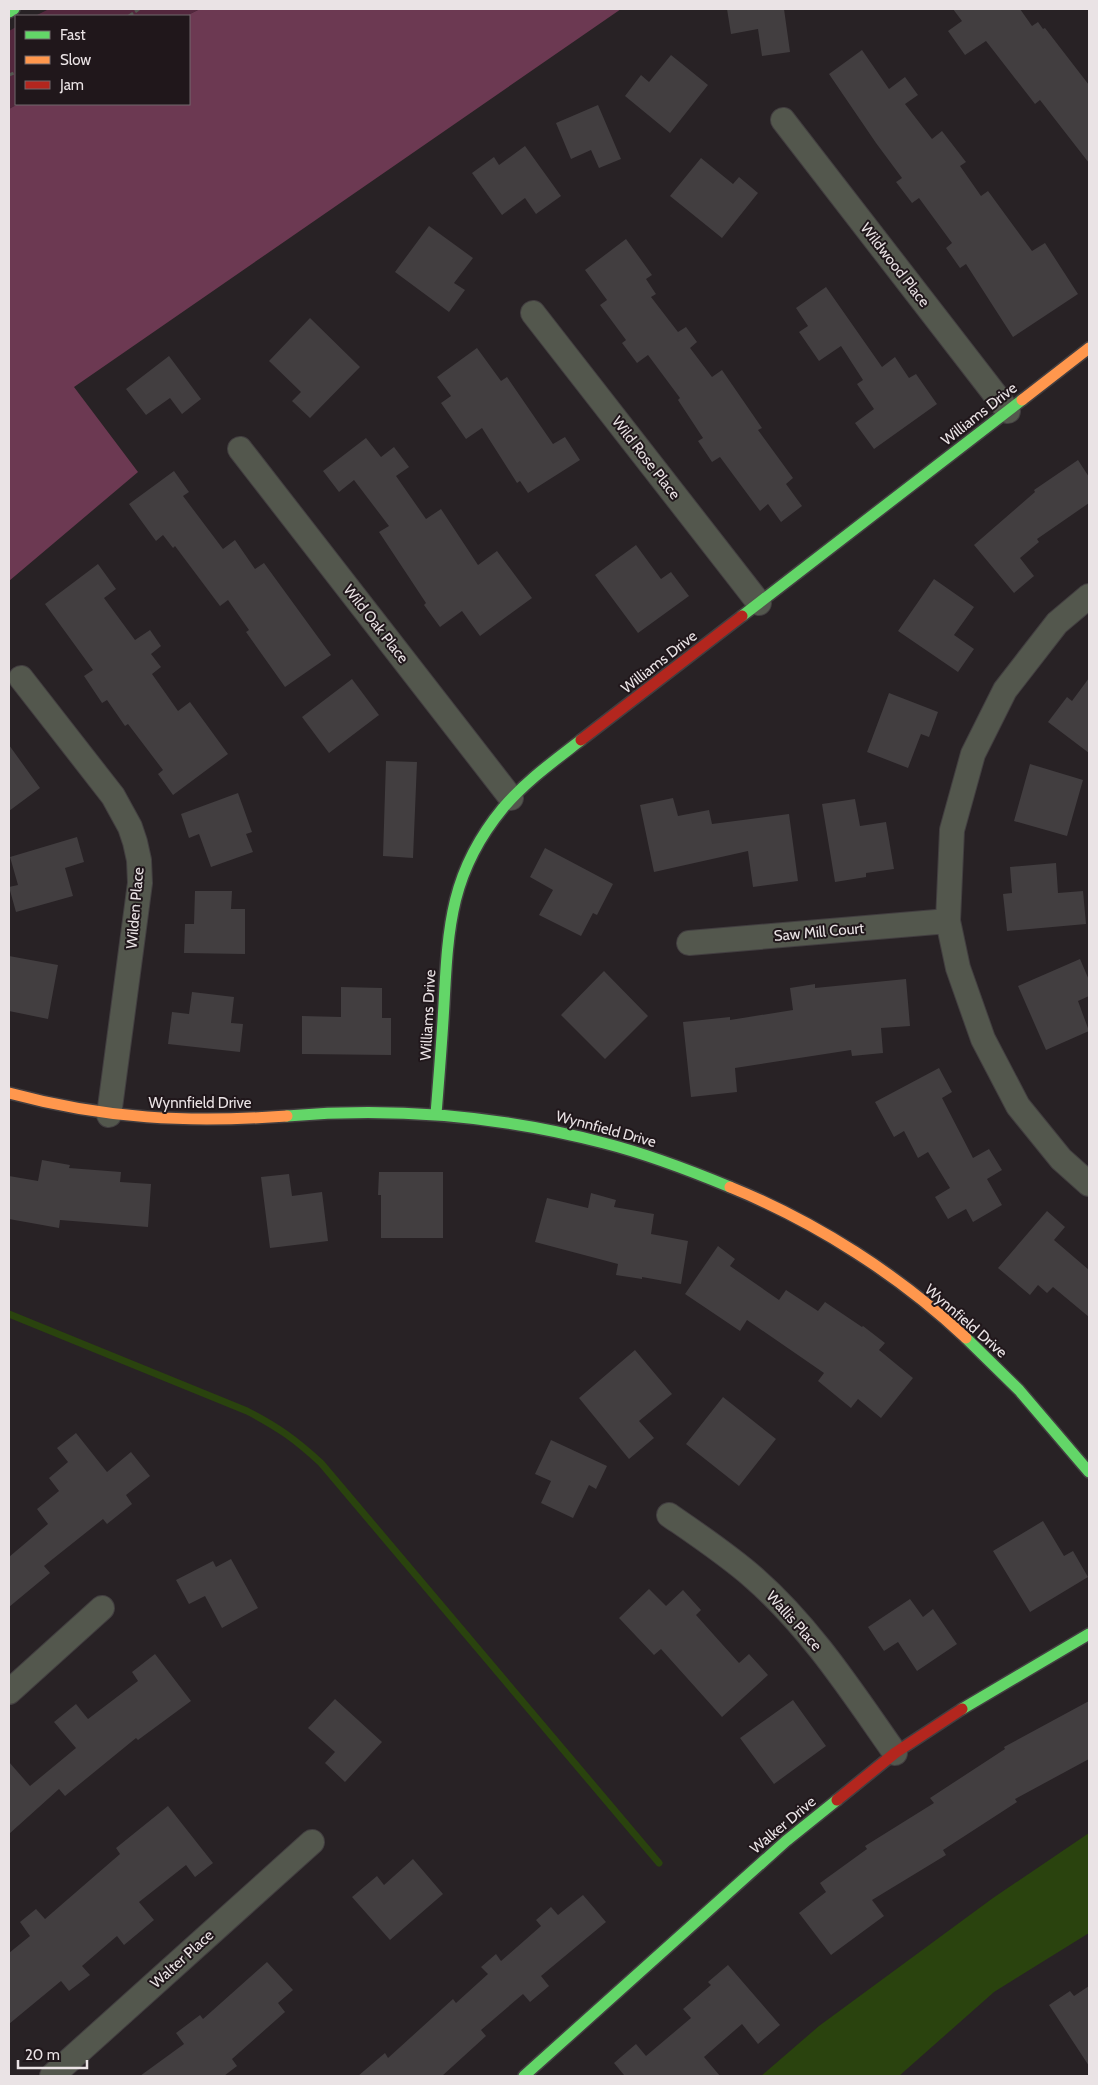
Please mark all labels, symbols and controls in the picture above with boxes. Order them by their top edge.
legend [15,15,190,105]
text: Fast [60,26,85,44]
text: Slow [60,51,91,69]
text: Jam [59,76,84,94]
street label: Wildwood Place [857,219,934,311]
street label: Williams Drive [938,379,1021,449]
street label: Wild Rose Place [608,413,684,503]
street label: Wild Oak Place [340,581,412,667]
street label: Williams Drive [618,627,701,697]
street label: Wilden Place [122,866,148,950]
street label: Saw Mill Court [773,919,865,945]
street label: Williams Drive [417,969,439,1061]
street label: Wynnfield Drive [149,1094,252,1112]
street label: Wynnfield Drive [554,1107,658,1151]
street label: Wynnfield Drive [921,1280,1011,1362]
street label: Wallis Place [762,1587,826,1655]
street label: Walker Drive [747,1792,820,1858]
street label: Walter Place [147,1926,217,1992]
scale bar [18,2038,86,2070]
text: 20 m [25,2046,60,2064]

